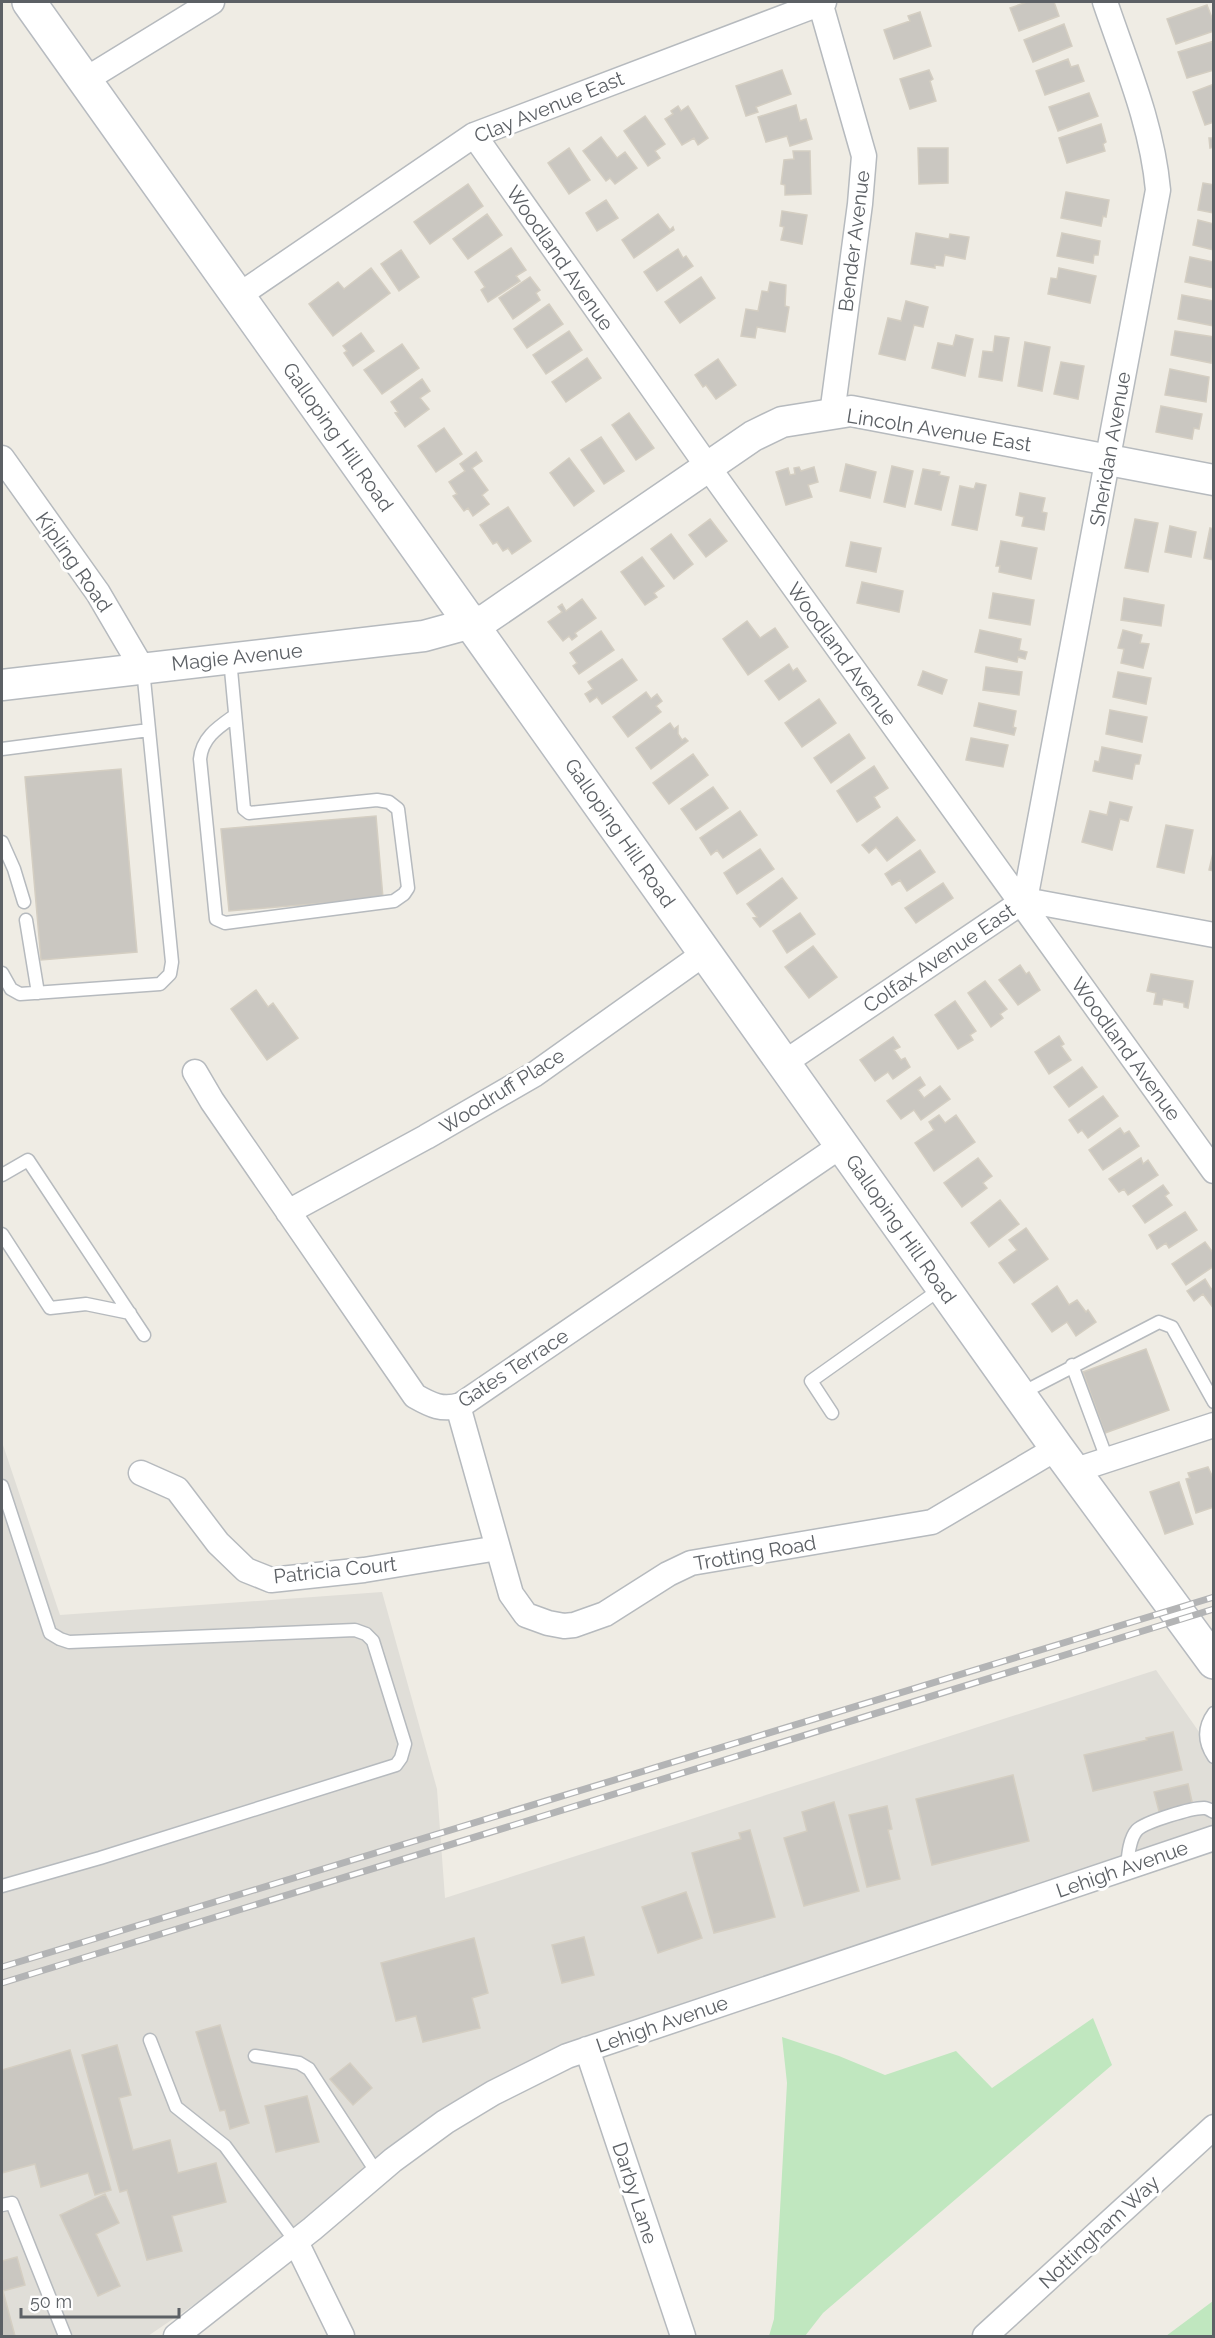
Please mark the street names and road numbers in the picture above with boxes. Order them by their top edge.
street label: Clay Avenue East [471,66,628,148]
street label: Bender Avenue [833,169,875,313]
street label: Woodland Avenue [501,181,619,335]
street label: Galloping Hill Road [278,358,398,516]
street label: Sheridan Avenue [1085,370,1135,528]
street label: Lincoln Avenue East [845,404,1033,457]
street label: Kipling Road [31,507,117,617]
street label: Woodland Avenue [782,578,902,730]
street label: Magie Avenue [170,638,304,676]
street label: Galloping Hill Road [560,754,680,912]
street label: Colfax Avenue East [859,898,1020,1018]
street label: Woodland Avenue [1066,973,1186,1125]
street label: Woodruff Place [435,1043,569,1139]
street label: Galloping Hill Road [841,1150,961,1308]
street label: Gates Terrace [453,1323,573,1413]
street label: Trotting Road [692,1530,818,1576]
street label: Patricia Court [272,1552,398,1588]
street label: Lehigh Avenue [1053,1835,1191,1903]
street label: Lehigh Avenue [593,1990,731,2058]
street label: Darby Lane [607,2139,663,2247]
street label: Nottingham Way [1034,2170,1164,2294]

